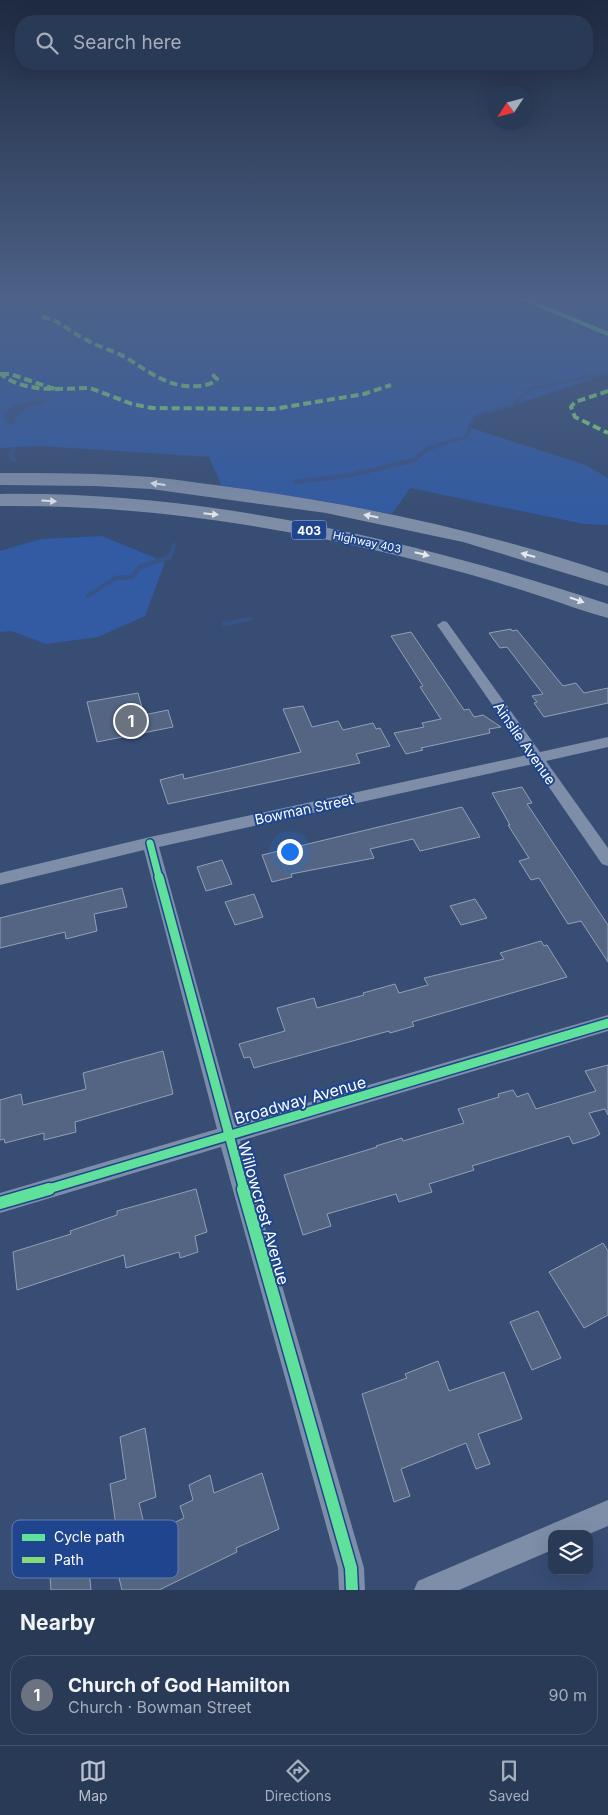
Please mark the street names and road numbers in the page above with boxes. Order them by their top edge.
road number: 403 [292,520,326,540]
street label: Highway 403 [332,528,403,556]
street label: Ainslie Avenue [490,698,560,788]
street label: Bowman Street [253,790,355,828]
street label: Broadway Avenue [232,1072,368,1128]
street label: Willowcrest Avenue [234,1139,294,1287]

